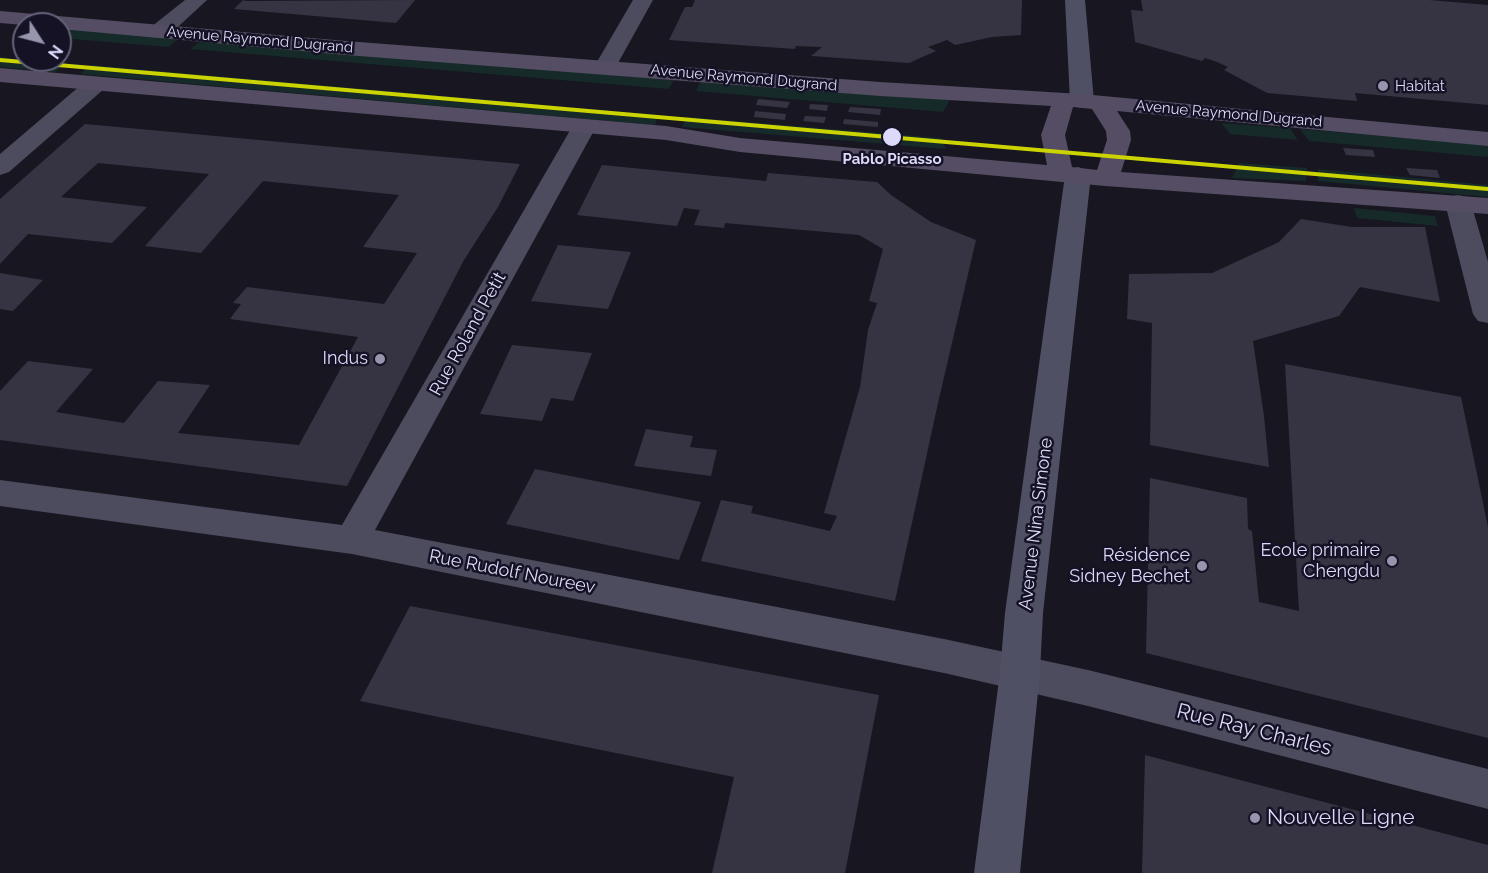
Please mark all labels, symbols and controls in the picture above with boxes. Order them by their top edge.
north arrow [12,12,72,72]
street label: Avenue Raymond Dugrand [166,23,354,57]
text: N [44,41,67,62]
street label: Avenue Raymond Dugrand [650,61,838,95]
place label: Habitat [1395,77,1445,95]
marker: Habitat [1376,79,1390,93]
street label: Avenue Raymond Dugrand [1135,97,1323,131]
marker: Pablo Picasso [881,126,903,148]
place label: Pablo Picasso [843,150,941,168]
street label: Rue Roland Petit [425,268,511,400]
place label: Indus [322,348,368,370]
marker: Indus [373,352,387,366]
street label: Avenue Nina Simone [1015,437,1057,611]
place label: Ecole primaire Chengdu [1261,540,1380,582]
street label: Rue Rudolf Noureev [427,545,597,599]
place label: Résidence Sidney Bechet [1069,545,1190,588]
marker: Ecole primaire Chengdu [1385,554,1399,568]
marker: Résidence Sidney Bechet [1195,559,1209,573]
street label: Rue Ray Charles [1174,699,1334,761]
place label: Nouvelle Ligne [1267,805,1415,831]
marker: Nouvelle Ligne [1248,811,1262,825]

